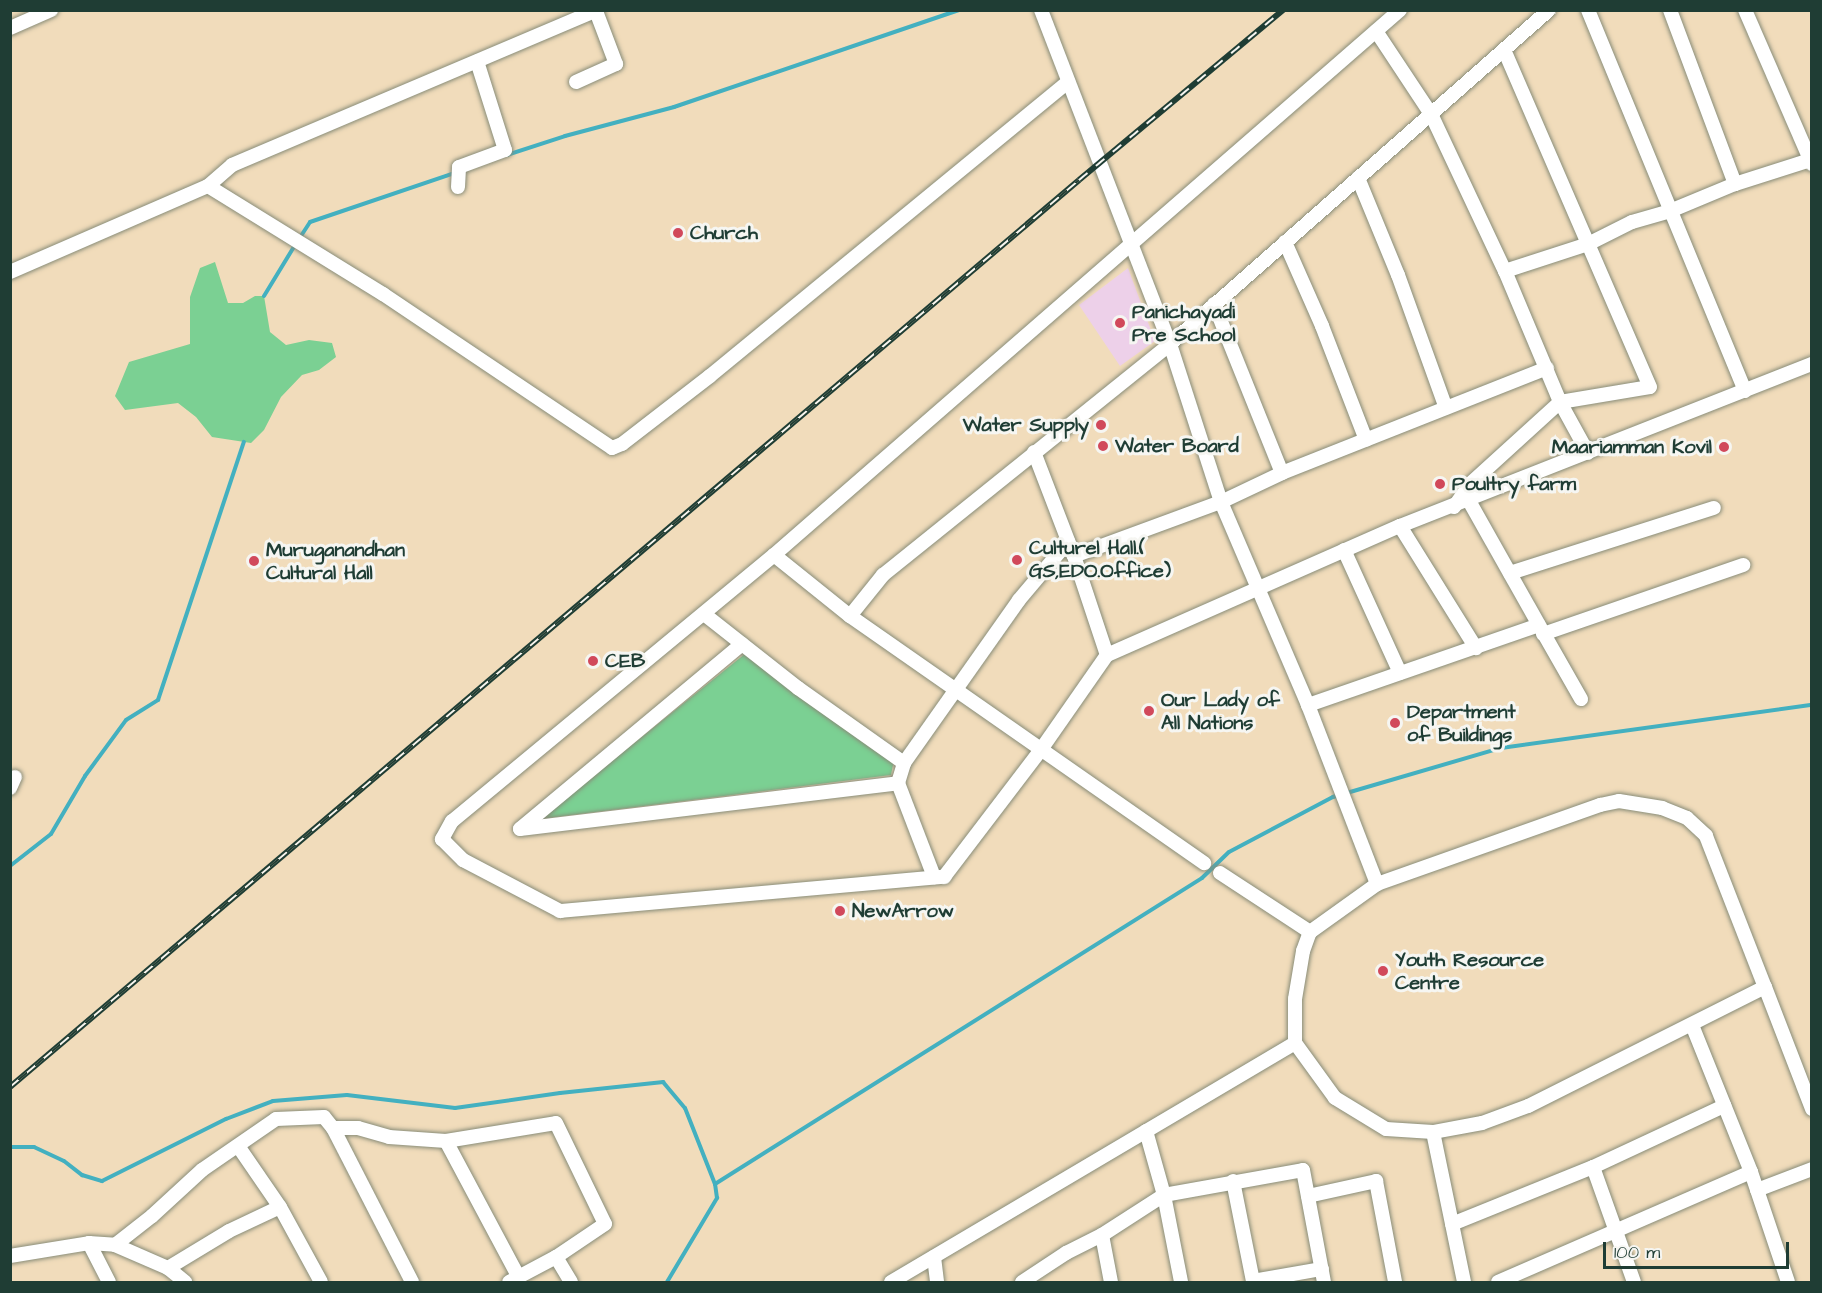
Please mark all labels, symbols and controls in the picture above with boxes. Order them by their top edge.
place label: Church [690,221,758,245]
marker: Church [671,226,685,240]
place label: Panichayadi Pre School [1132,300,1236,347]
marker: Panichayadi Pre School [1113,316,1127,330]
place label: Water Supply [963,413,1089,437]
marker: Water Supply [1094,418,1108,432]
place label: Water Board [1115,434,1239,458]
place label: Maariamman Kovil [1552,435,1712,459]
marker: Water Board [1096,439,1110,453]
marker: Maariamman Kovil [1717,440,1731,454]
place label: Poultry farm [1452,472,1576,496]
marker: Poultry farm [1433,477,1447,491]
place label: Culturel Hall.( GS,EDO.Office) [1029,536,1171,583]
place label: Muruganandhan Cultural Hall [266,538,405,585]
marker: Culturel Hall.( GS,EDO.Office) [1010,553,1024,567]
marker: Muruganandhan Cultural Hall [247,554,261,568]
place label: CEB [605,649,645,673]
marker: CEB [586,654,600,668]
place label: Our Lady of All Nations [1161,688,1280,735]
place label: Department of Buildings [1407,700,1516,747]
marker: Our Lady of All Nations [1142,704,1156,718]
marker: Department of Buildings [1388,716,1402,730]
place label: NewArrow [852,899,954,923]
marker: NewArrow [833,904,847,918]
place label: Youth Resource Centre [1395,948,1544,995]
marker: Youth Resource Centre [1376,964,1390,978]
scale bar [1606,1230,1792,1268]
text: 100 m [1614,1240,1660,1265]

